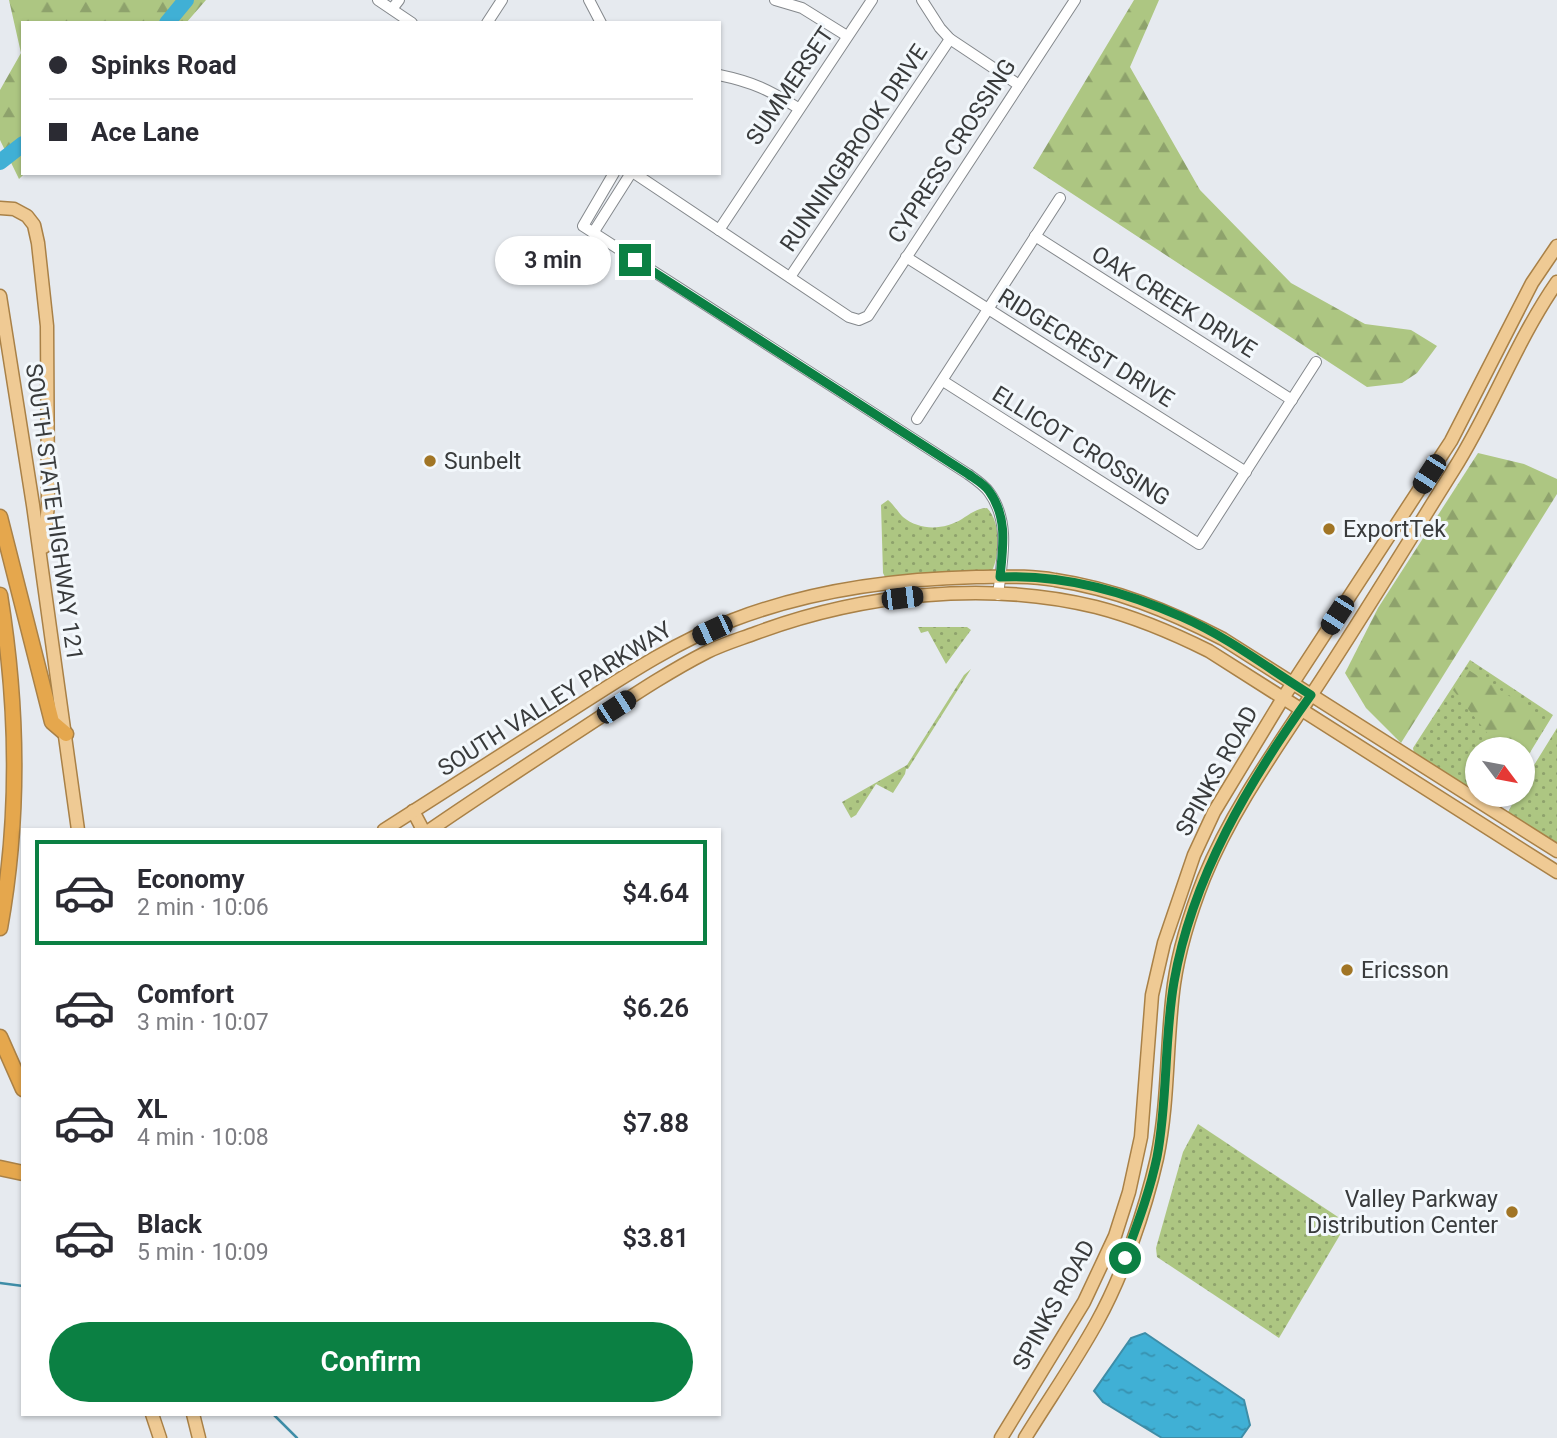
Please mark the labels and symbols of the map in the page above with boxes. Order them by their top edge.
street label: SUMMERSET [741,22,840,150]
street label: RUNNINGBROOK DRIVE [775,39,933,257]
street label: CYPRESS CROSSING [882,54,1022,248]
callout: 3 min [495,236,610,284]
street label: OAK CREEK DRIVE [1087,240,1261,364]
route end [619,244,651,276]
street label: RIDGECREST DRIVE [993,283,1179,413]
street label: SOUTH STATE HIGHWAY 121 [20,362,88,662]
street label: ELLICOT CROSSING [987,380,1175,512]
place label: Sunbelt [444,448,521,475]
car [1409,451,1450,497]
marker: Sunbelt [422,453,438,469]
place label: ExportTek [1343,516,1446,543]
marker: ExportTek [1321,521,1337,537]
car [880,585,925,611]
car [1317,592,1358,638]
car [689,612,736,648]
street label: SOUTH VALLEY PARKWAY [433,616,677,782]
car [593,687,640,727]
street label: SPINKS ROAD [1170,701,1264,841]
north arrow [1465,737,1535,807]
place label: Ericsson [1361,957,1449,984]
marker: Ericsson [1339,962,1355,978]
place label: Valley Parkway Distribution Center [1307,1186,1498,1239]
marker: Valley Parkway Distribution Center [1504,1204,1520,1220]
street label: SPINKS ROAD [1007,1235,1101,1375]
route start [1109,1242,1141,1274]

